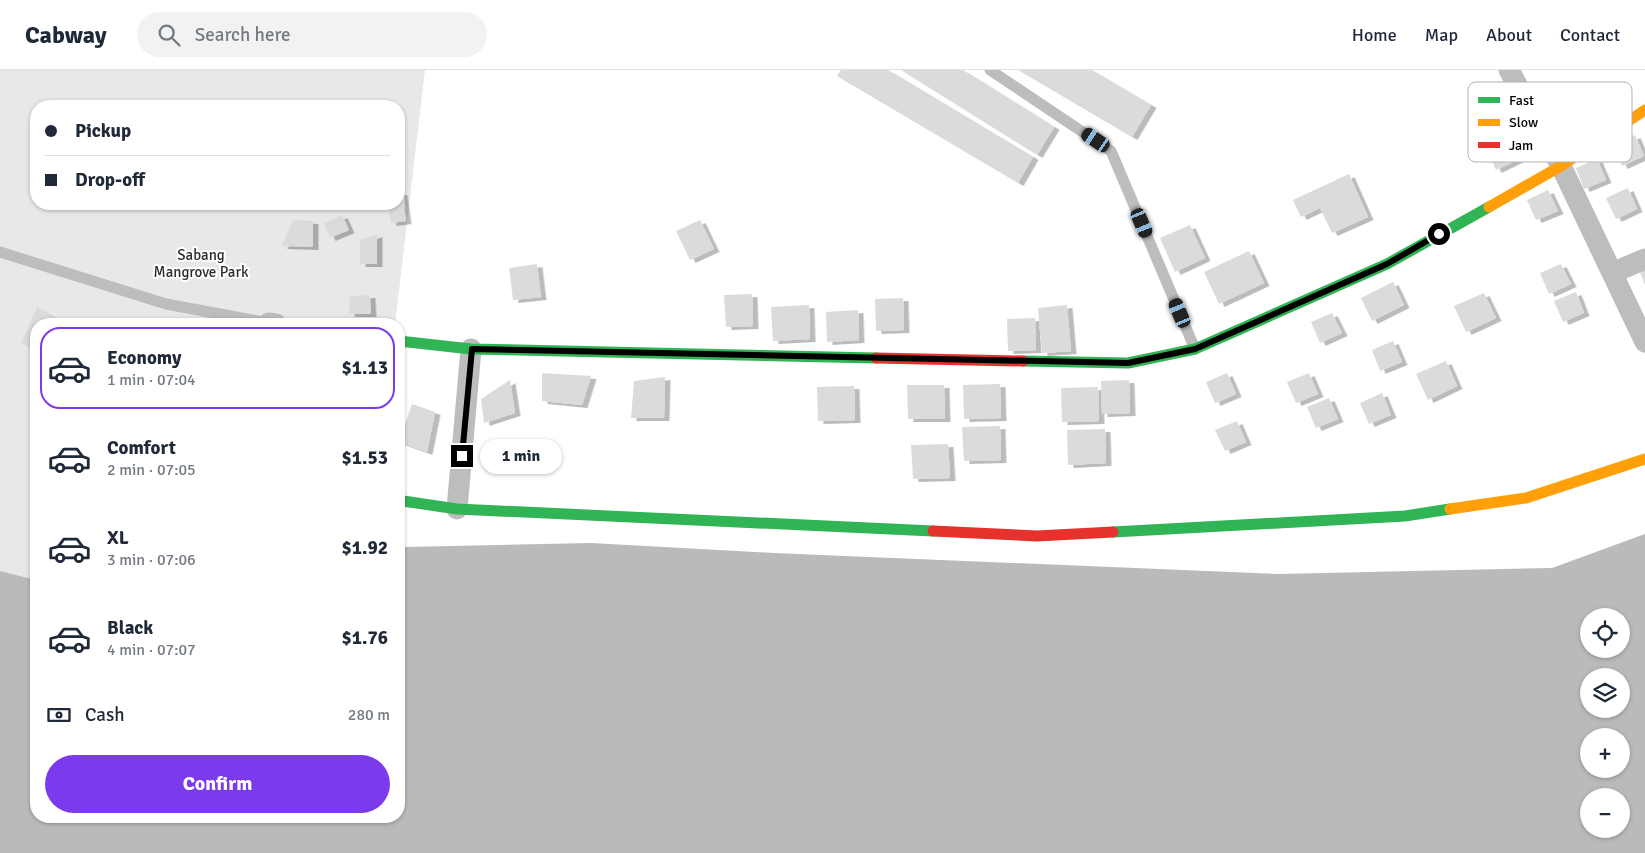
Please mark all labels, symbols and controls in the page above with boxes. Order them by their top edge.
search box [137,12,487,57]
text: Cabway [25,20,107,50]
icon: search [155,21,183,49]
text: Search here [195,23,291,47]
text: Home [1352,24,1397,46]
text: Map [1425,24,1458,46]
text: About [1486,24,1532,46]
text: Contact [1560,24,1620,46]
legend [1468,82,1632,162]
text: Fast [1509,92,1534,109]
text: Slow [1509,114,1538,131]
text: Pickup [75,119,131,143]
car [1079,125,1112,155]
text: Jam [1509,137,1533,154]
text: Drop-off [75,168,145,192]
car [1129,206,1154,240]
route start [1428,223,1450,245]
park label: Sabang Mangrove Park [154,246,249,281]
car [1167,296,1192,330]
icon: car [47,346,92,391]
text: Economy [107,346,181,370]
text: $1.13 [342,356,388,380]
text: 1 min · 07:04 [107,370,196,390]
icon: car [47,436,92,481]
text: Comfort [107,436,176,460]
callout: 1 min [480,438,562,474]
route end [451,445,473,467]
text: $1.53 [342,446,388,470]
text: 1 min [502,446,540,466]
text: 2 min · 07:05 [107,460,196,480]
icon: car [47,526,92,571]
text: XL [107,526,129,550]
text: $1.92 [342,536,388,560]
text: 3 min · 07:06 [107,550,196,570]
map controls [1580,608,1630,838]
button: locate [1580,608,1630,658]
icon: car [47,616,92,661]
text: Black [107,616,153,640]
text: $1.76 [342,626,388,650]
text: 4 min · 07:07 [107,640,196,660]
button: layers [1580,668,1630,718]
icon: cash [45,701,73,729]
text: Cash [85,703,125,727]
text: 280 m [348,705,390,725]
button: + [1580,728,1630,778]
button: Confirm [45,755,390,813]
button: − [1580,788,1630,838]

